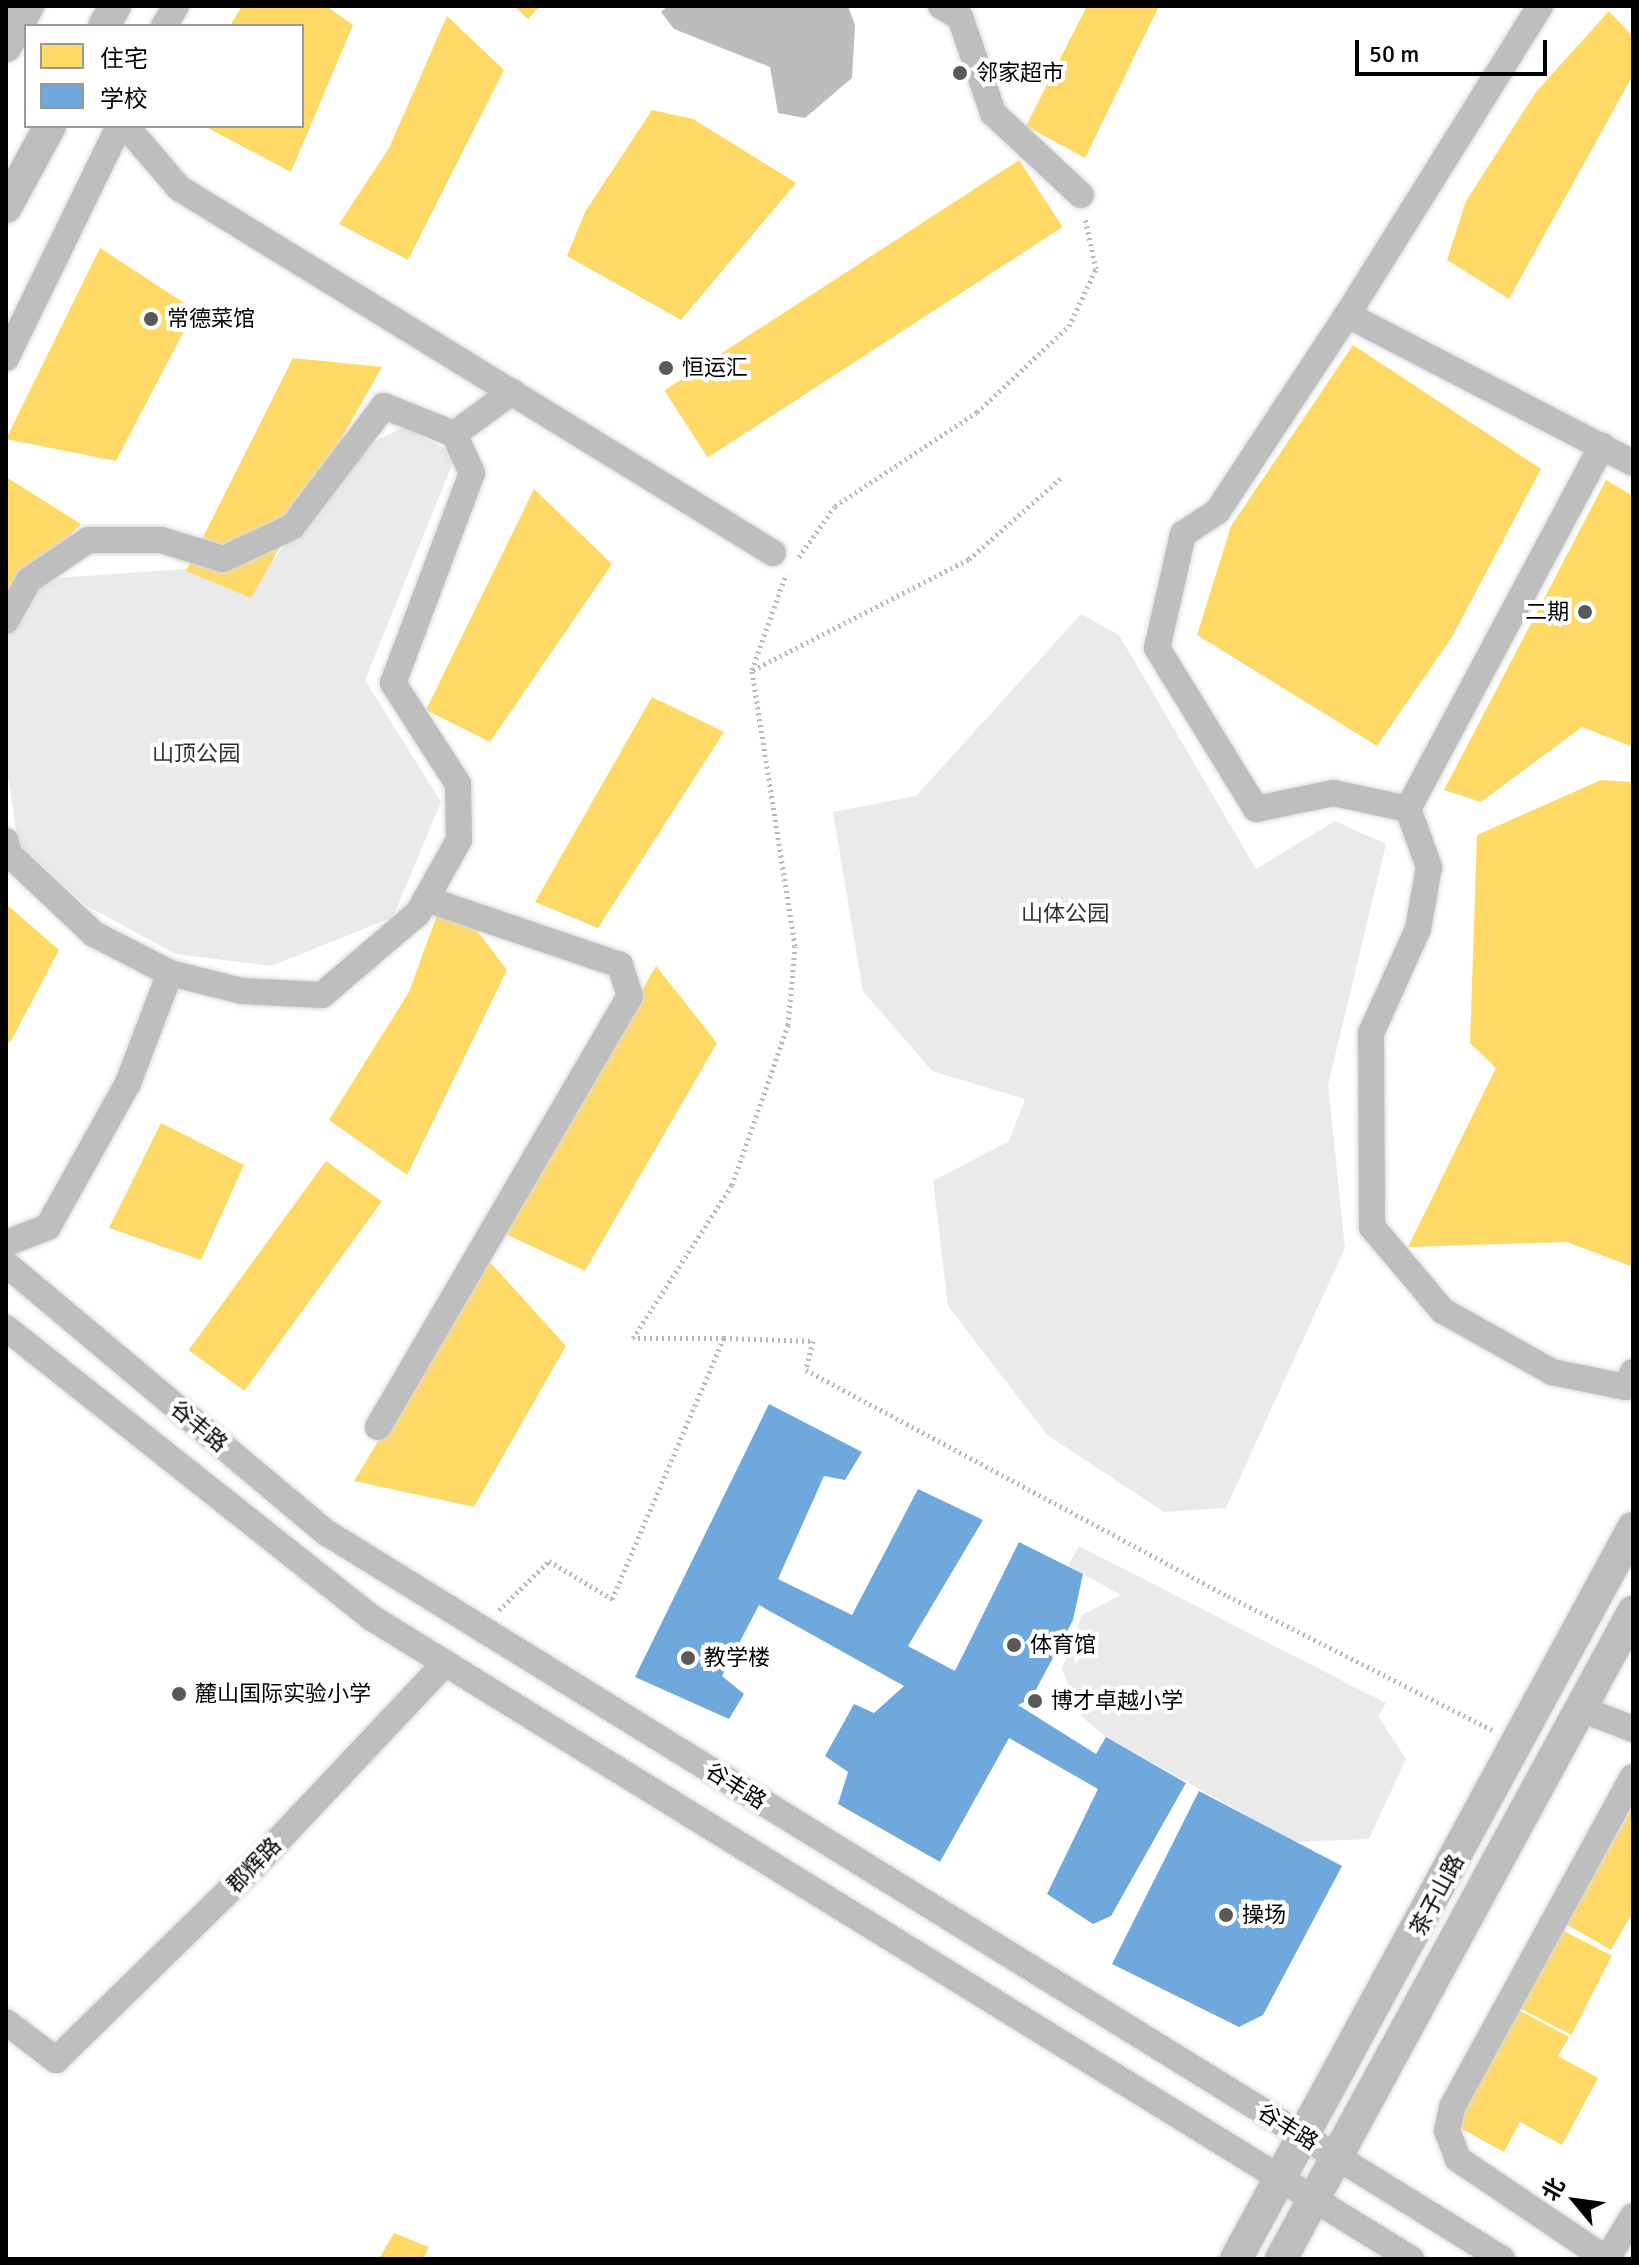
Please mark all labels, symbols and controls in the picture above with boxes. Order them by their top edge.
legend [24,24,304,128]
scale bar [1359,24,1551,74]
text: 50 m [1369,39,1419,69]
text: 住宅 [100,44,148,74]
place label: 邻家超市 [976,60,1064,86]
marker: 邻家超市 [951,64,969,82]
text: 学校 [100,84,148,114]
place label: 常德菜馆 [167,306,255,332]
marker: 常德菜馆 [142,310,160,328]
place label: 恒运汇 [682,355,748,381]
marker: 恒运汇 [657,359,675,377]
place label: 二期 [1525,599,1569,625]
marker: 二期 [1576,603,1594,621]
park label: 山顶公园 [152,741,240,767]
park label: 山体公园 [1021,901,1109,927]
street label: 谷丰路 [165,1395,233,1457]
place label: 体育馆 [1030,1632,1096,1658]
marker: 体育馆 [1005,1636,1023,1654]
place label: 教学楼 [704,1645,770,1671]
marker: 教学楼 [679,1649,697,1667]
place label: 麓山国际实验小学 [195,1681,371,1707]
marker: 麓山国际实验小学 [170,1685,188,1703]
place label: 博才卓越小学 [1051,1688,1183,1714]
marker: 博才卓越小学 [1026,1692,1044,1710]
street label: 谷丰路 [701,1757,771,1815]
street label: 郡辉路 [222,1832,286,1898]
street label: 茶子山路 [1405,1850,1469,1940]
place label: 操场 [1242,1902,1286,1928]
marker: 操场 [1217,1906,1235,1924]
street label: 谷丰路 [1253,2098,1323,2156]
north arrow [1535,2161,1615,2241]
text: 北 [1536,2173,1571,2205]

